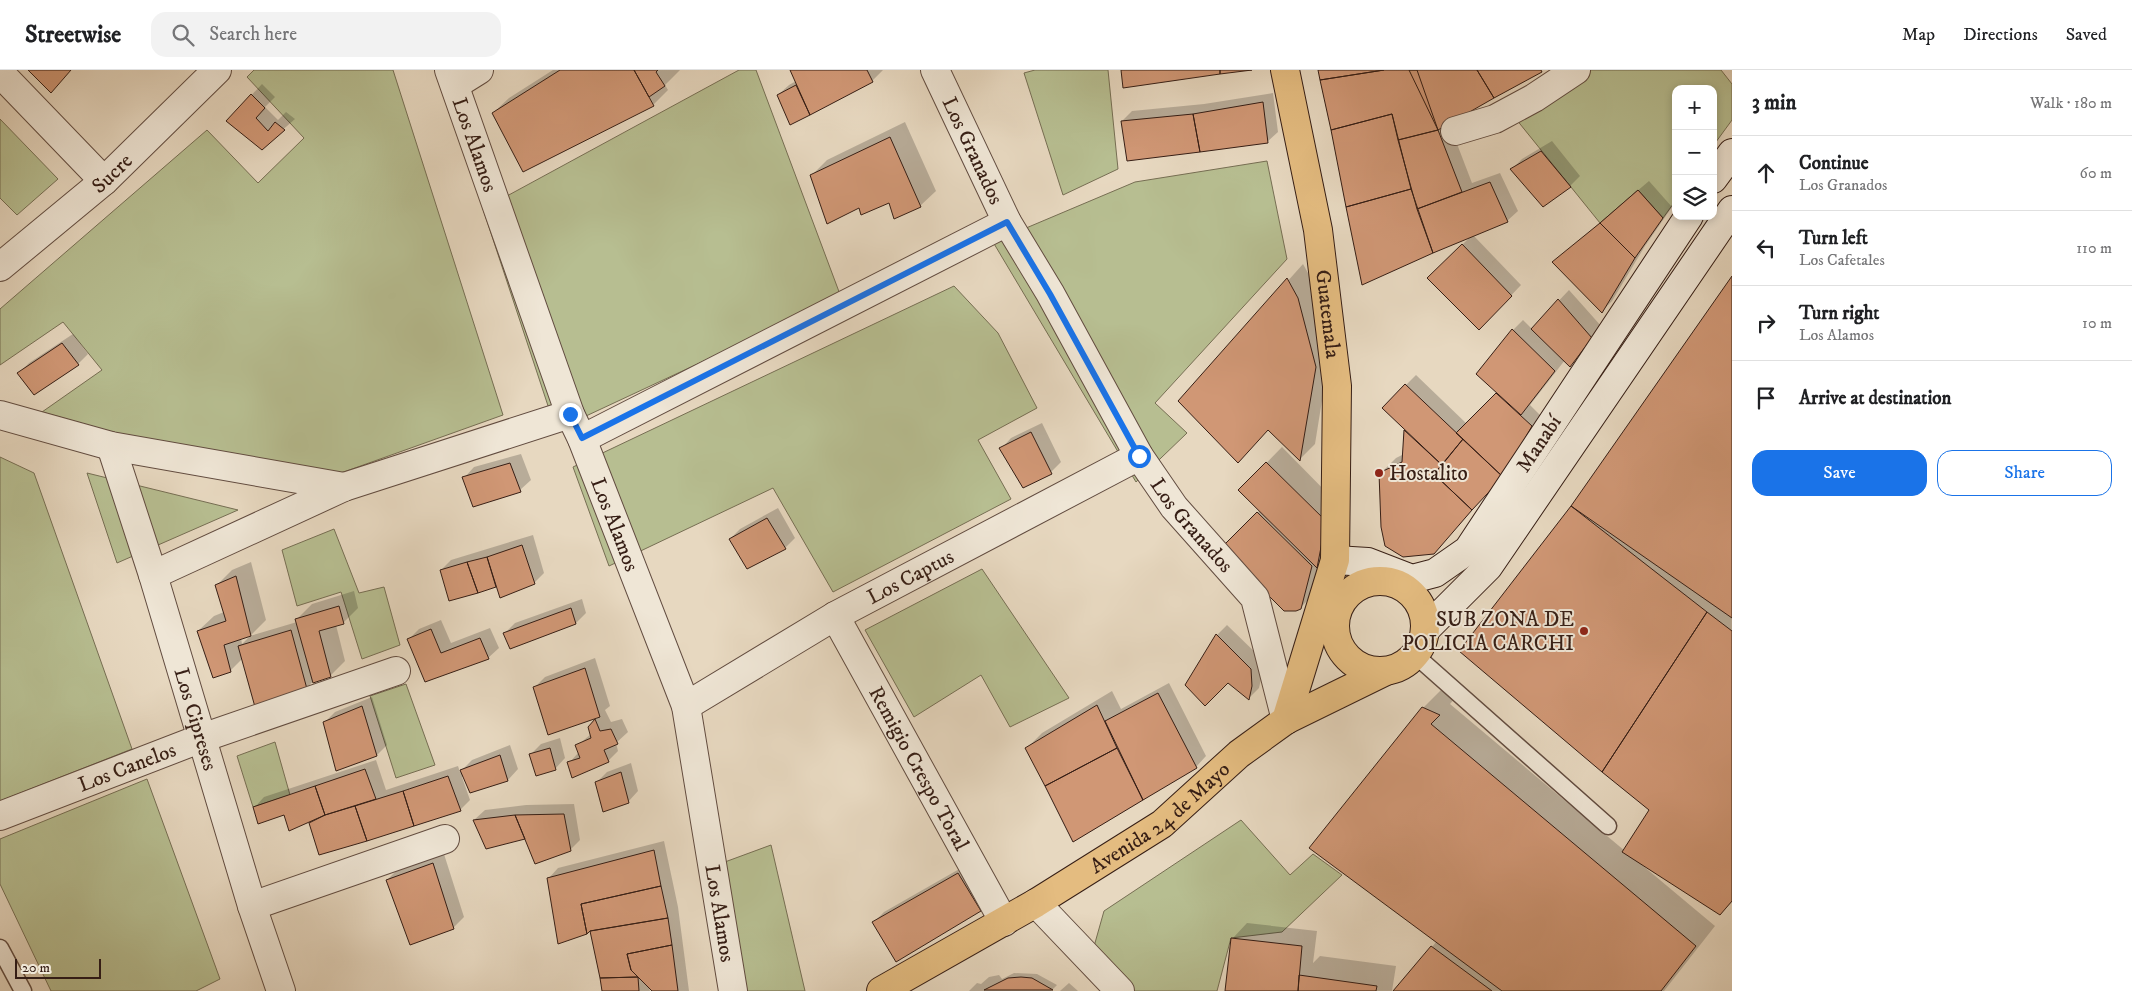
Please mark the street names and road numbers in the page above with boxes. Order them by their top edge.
street label: Los Granados [936,93,1009,209]
street label: Los Alamos [446,94,503,196]
street label: Sucre [87,148,139,200]
street label: Guatemala [1309,268,1346,360]
street label: Manabí [1511,409,1569,478]
street label: Los Granados [1144,473,1238,578]
street label: Los Alamos [584,474,644,575]
street label: Los Captus [863,544,958,611]
street label: Los Cipreses [167,665,223,774]
street label: Remigio Crespo Toral [862,682,974,856]
street label: Los Canelos [75,737,180,799]
street label: Avenida 24 de Mayo [1085,757,1236,880]
street label: Los Alamos [698,863,740,964]

